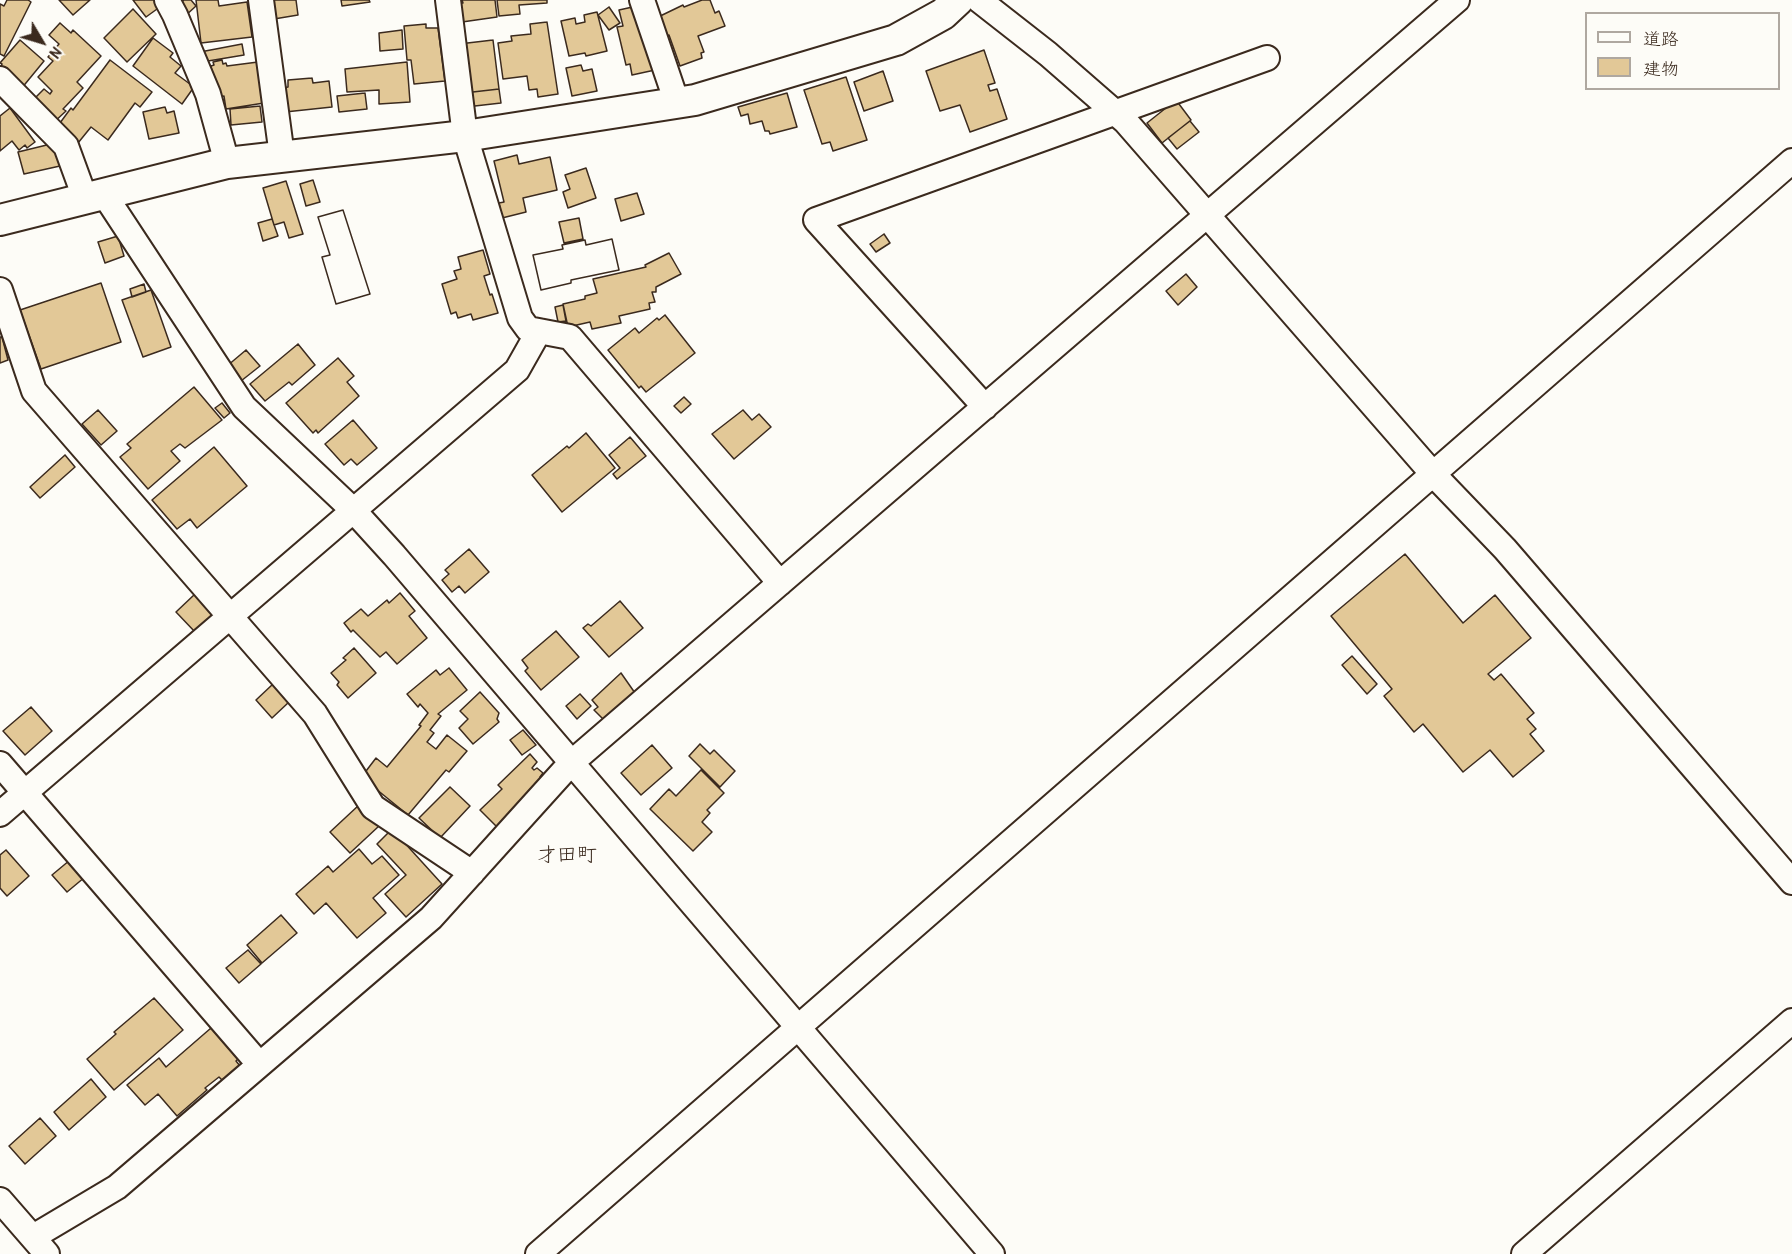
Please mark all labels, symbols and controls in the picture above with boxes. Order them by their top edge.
north arrow [12,12,72,72]
legend [1585,12,1780,90]
text: 道路 [1643,26,1679,51]
text: N [45,43,67,63]
text: 建物 [1643,56,1679,81]
district label: 才田町 [537,844,597,868]

